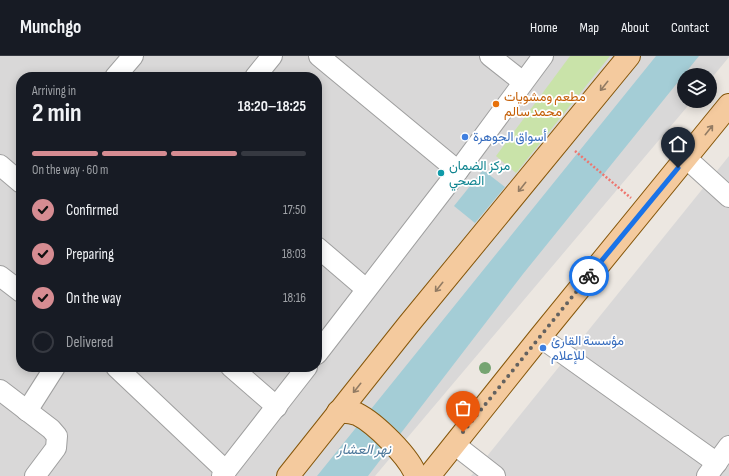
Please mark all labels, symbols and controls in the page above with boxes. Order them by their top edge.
text: Munchgo [20,16,81,39]
text: Home [530,19,558,36]
text: Map [580,19,599,36]
text: About [621,19,649,36]
text: Contact [671,19,709,36]
map controls [677,68,717,108]
button: layers [677,68,717,108]
one-way arrow [600,81,608,92]
text: Arriving in [32,83,76,99]
place label: مطعم ومشويات محمد سالم [504,89,586,120]
text: 18:20–18:25 [238,97,306,116]
text: 2 min [32,98,82,129]
marker: مطعم ومشويات محمد سالم [491,99,501,109]
one-way arrow [704,124,713,135]
pin [661,127,695,168]
place label: أسواق الجوهرة [473,129,547,145]
marker: أسواق الجوهرة [460,132,470,142]
icon: home [667,133,689,155]
place label: مركز الضمان الصحي [449,158,510,191]
text: On the way · 60 m [32,162,108,178]
marker: مركز الضمان الصحي [436,168,446,178]
one-way arrow [517,181,526,192]
icon: check [32,199,54,221]
text: Confirmed [66,201,119,220]
text: 17:50 [283,202,306,218]
icon: check [32,243,54,265]
text: Preparing [66,245,114,264]
text: 18:03 [282,246,306,262]
courier [569,256,609,296]
icon: bike [578,265,600,287]
one-way arrow [435,282,444,293]
icon: check [32,287,54,309]
text: On the way [66,289,121,308]
text: 18:16 [283,290,306,306]
text: Delivered [66,333,113,352]
place label: مؤسسة القارئ للإعلام [551,333,624,365]
marker: مؤسسة القارئ للإعلام [538,343,548,353]
one-way arrow [353,383,362,394]
pin [446,391,480,432]
icon: bag [452,397,474,419]
water label: نهر العشار [336,441,392,458]

